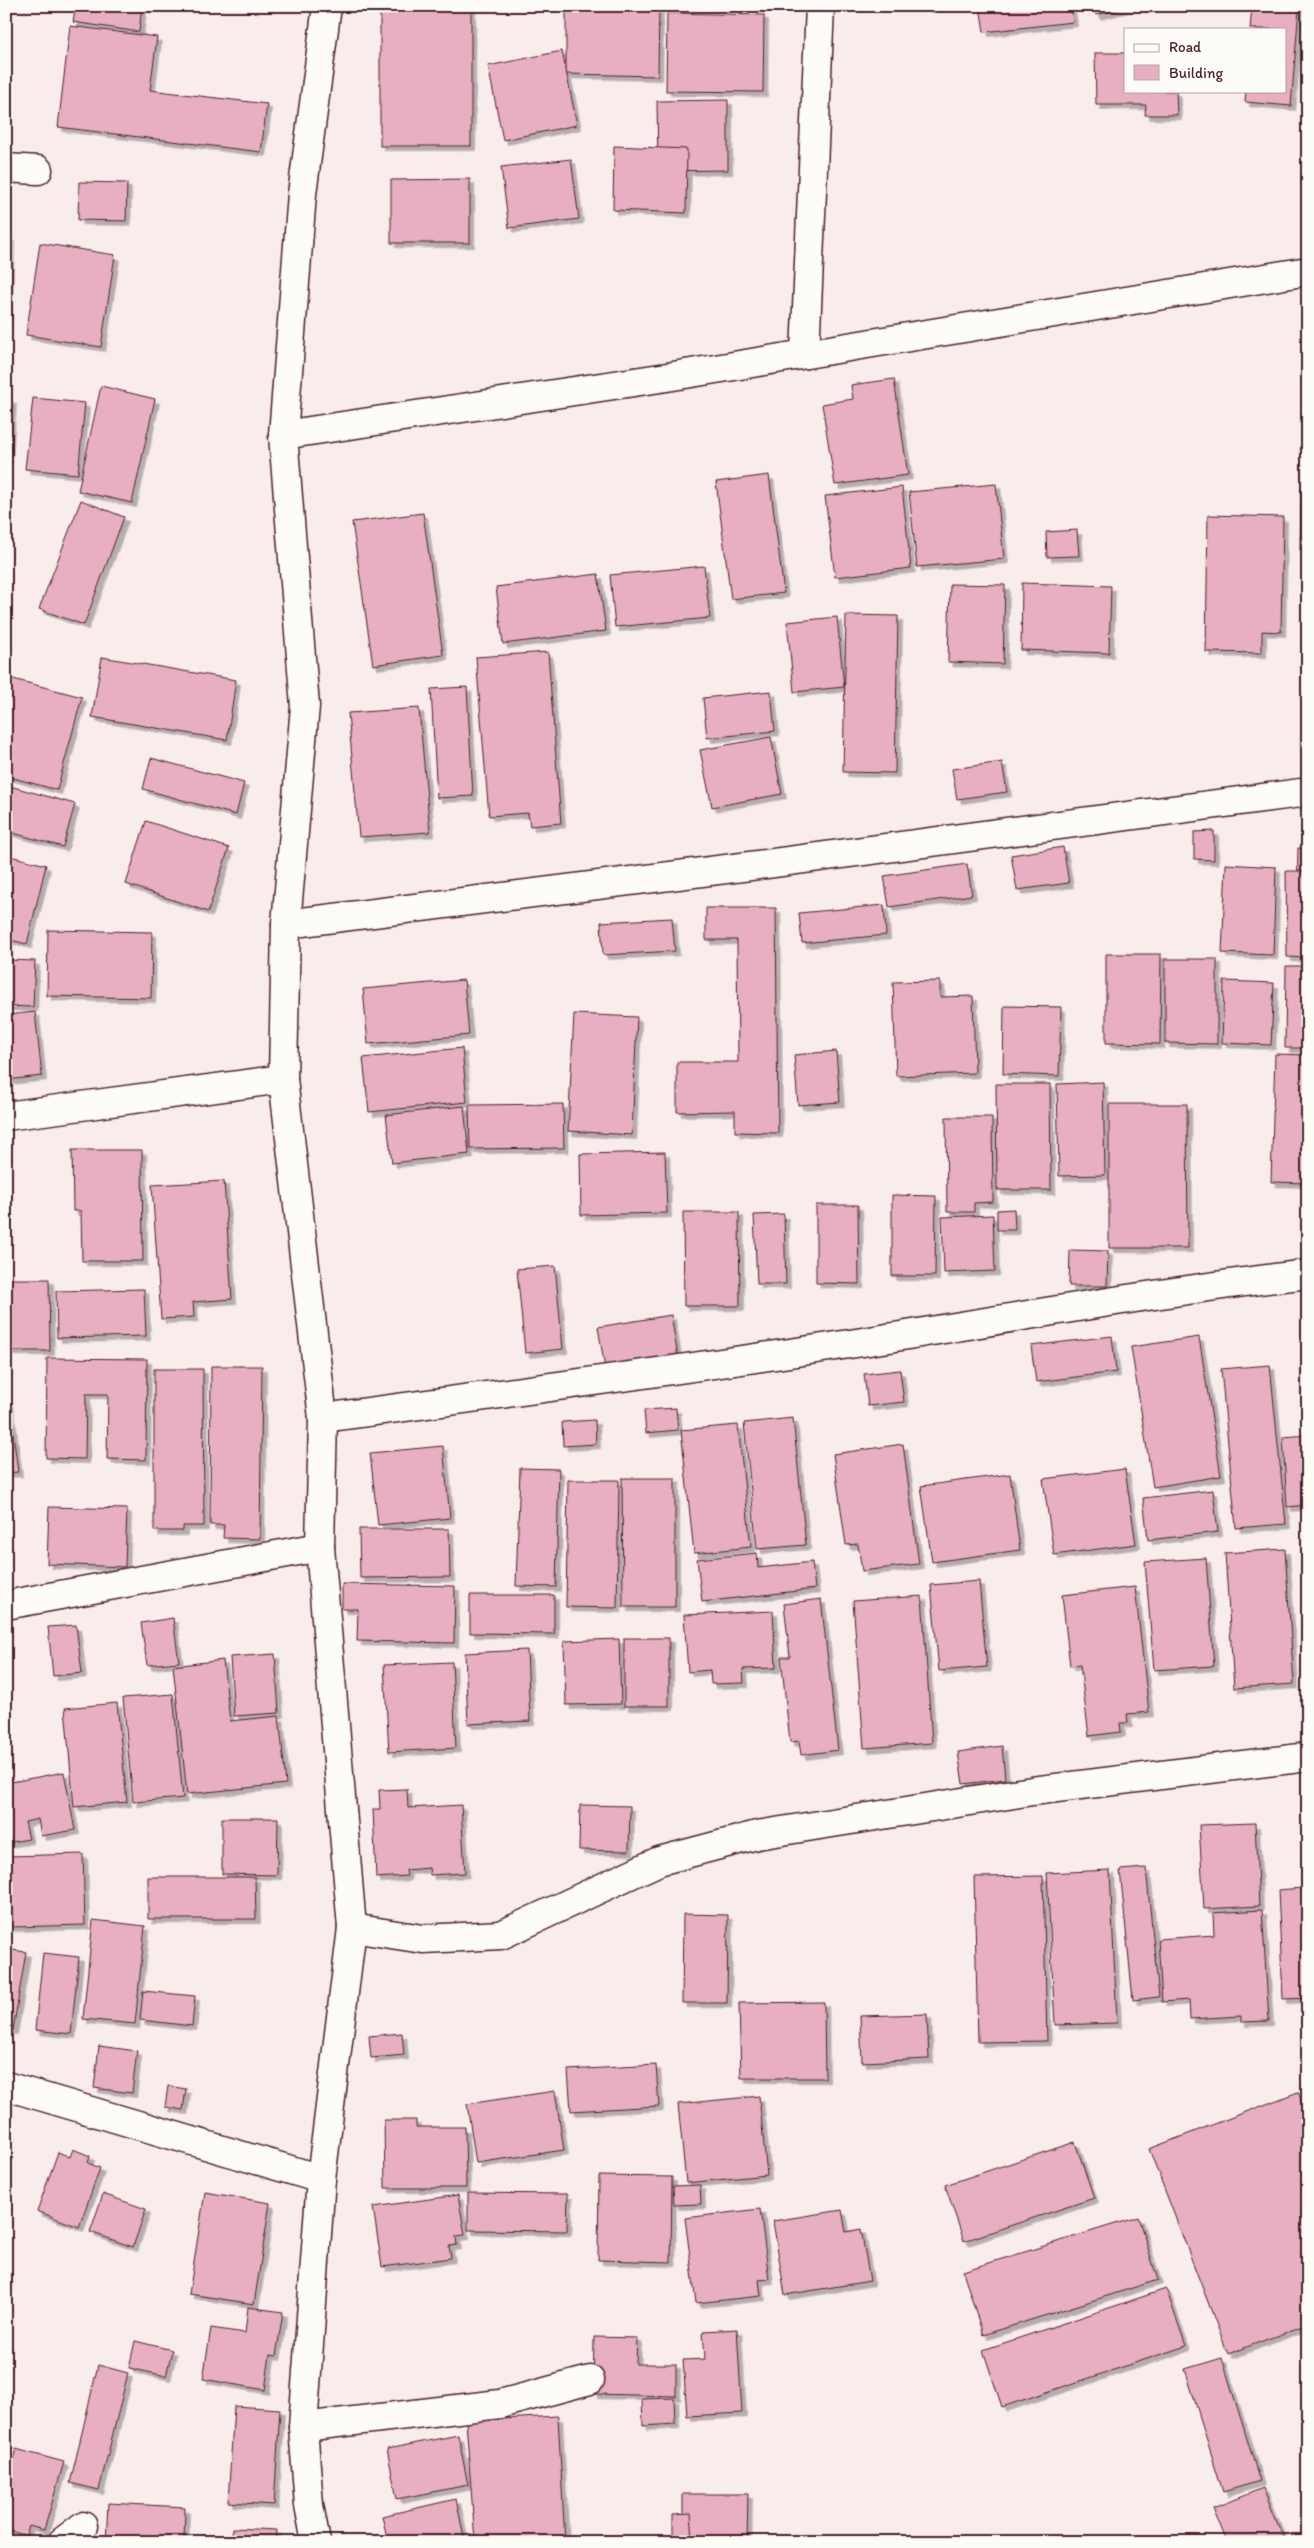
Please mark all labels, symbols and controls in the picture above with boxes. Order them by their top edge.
legend [1124,28,1286,92]
text: Road [1169,38,1202,56]
text: Building [1169,64,1223,82]

